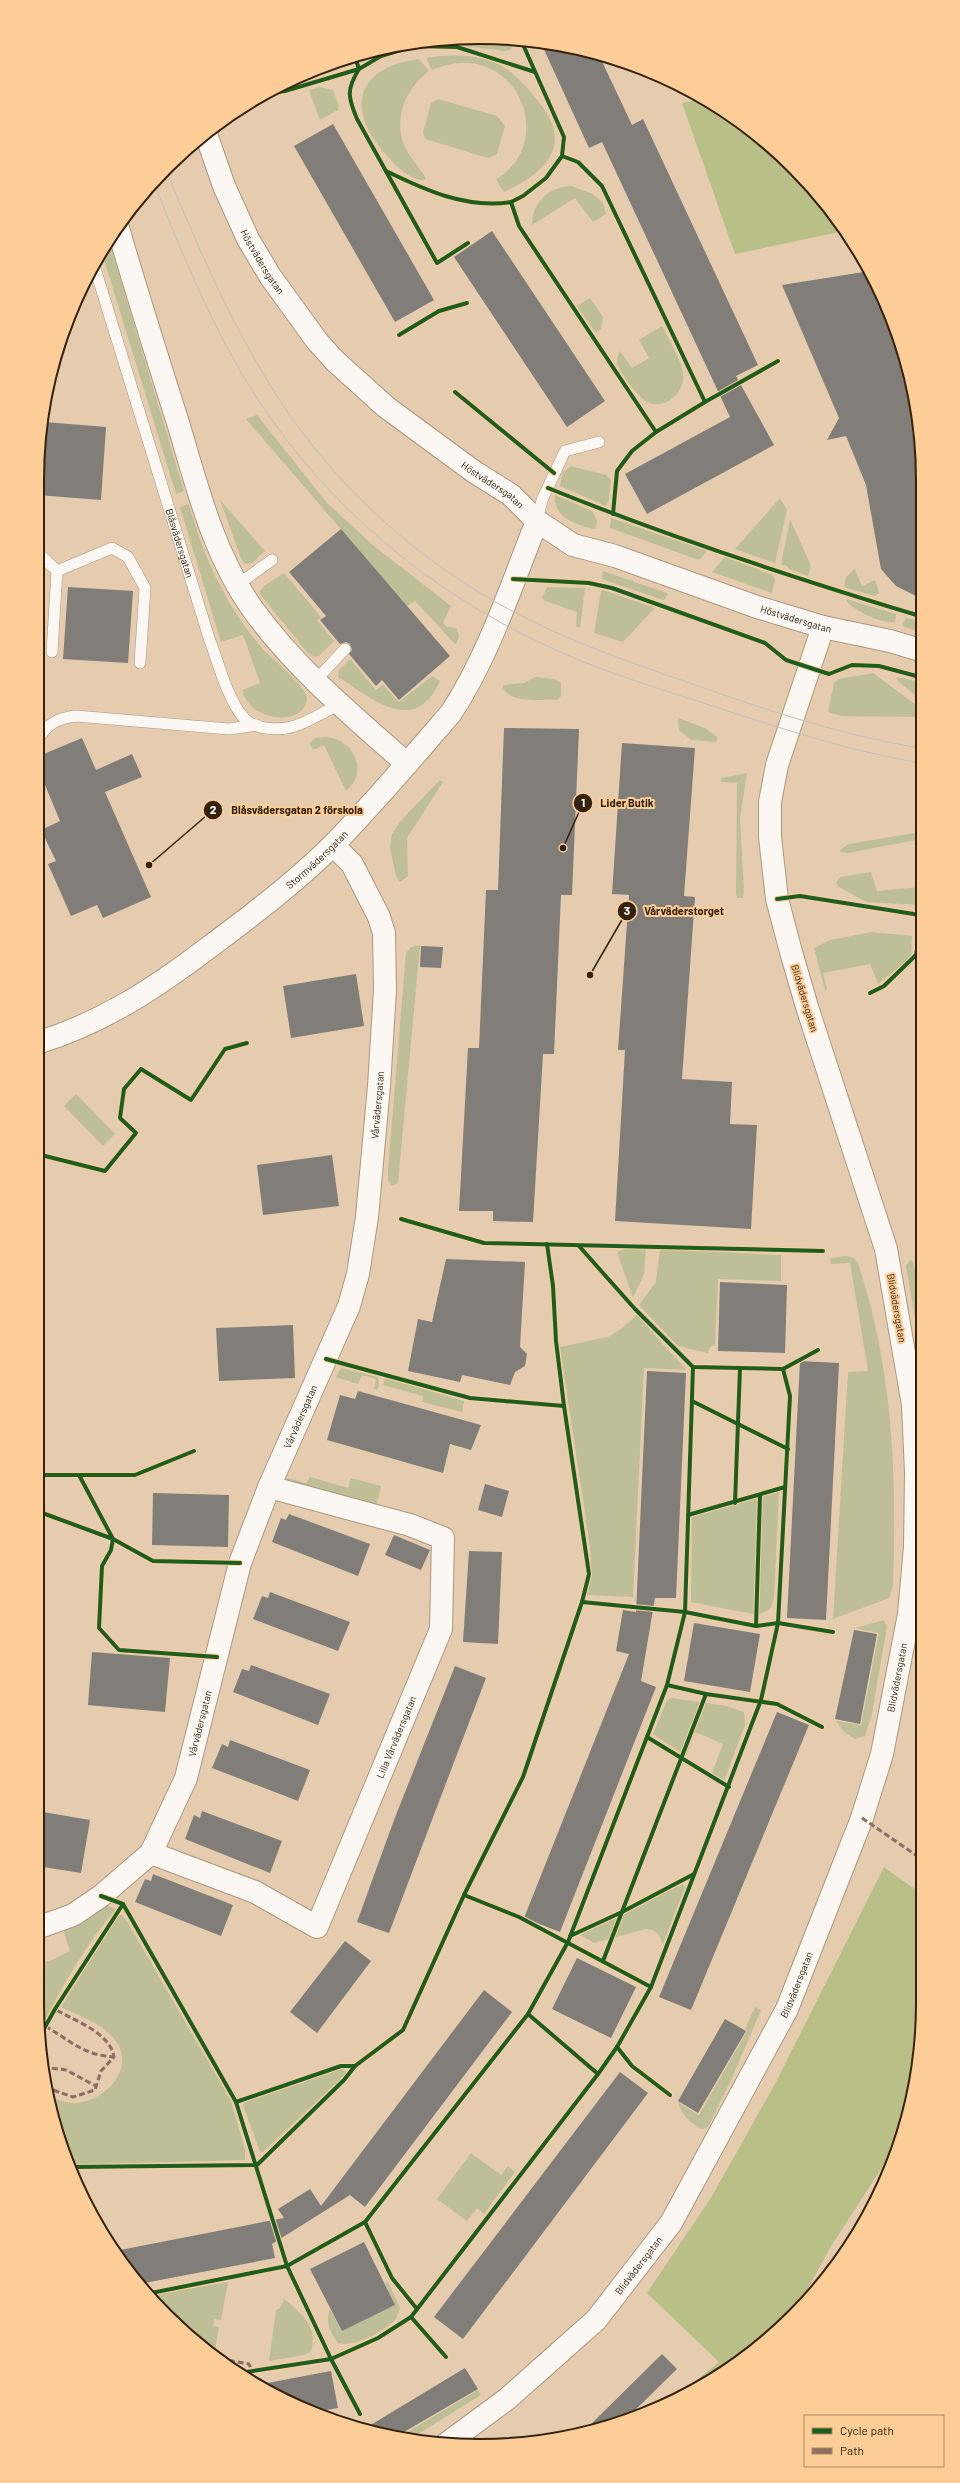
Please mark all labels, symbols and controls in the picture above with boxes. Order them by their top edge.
street label: Höstvädersgatan [238,227,287,296]
street label: Höstvädersgatan [459,458,527,511]
street label: Blåsvädersgatan [163,507,196,579]
street label: Höstvädersgatan [759,602,833,635]
callout: Lider Butik [573,791,662,814]
text: 1 [581,795,585,809]
text: Lider Butik [600,796,654,809]
callout: Blåsvädersgatan 2 förskola [203,799,371,822]
text: 2 [210,802,217,816]
text: Blåsvädersgatan 2 förskola [231,803,363,816]
street label: Stormvädersgatan [283,828,350,891]
callout: Vårväderstorget [617,899,732,922]
text: 3 [624,903,630,917]
text: Vårväderstorget [644,904,724,917]
street label: Blidvädersgatan [789,963,821,1033]
street label: Vårvädersgatan [368,1071,386,1140]
street label: Blidvädersgatan [885,1272,909,1344]
street label: Vårvädersgatan [281,1383,319,1450]
street label: Blidvädersgatan [884,1642,909,1713]
street label: Vårvädersgatan [186,1689,214,1758]
street label: Lilla Vårvädersgatan [374,1694,418,1780]
street label: Blidvädersgatan [777,1950,815,2020]
street label: Blidvädersgatan [612,2234,665,2297]
legend [804,2415,944,2467]
text: Cycle path [840,2423,894,2437]
text: Path [840,2443,864,2457]

